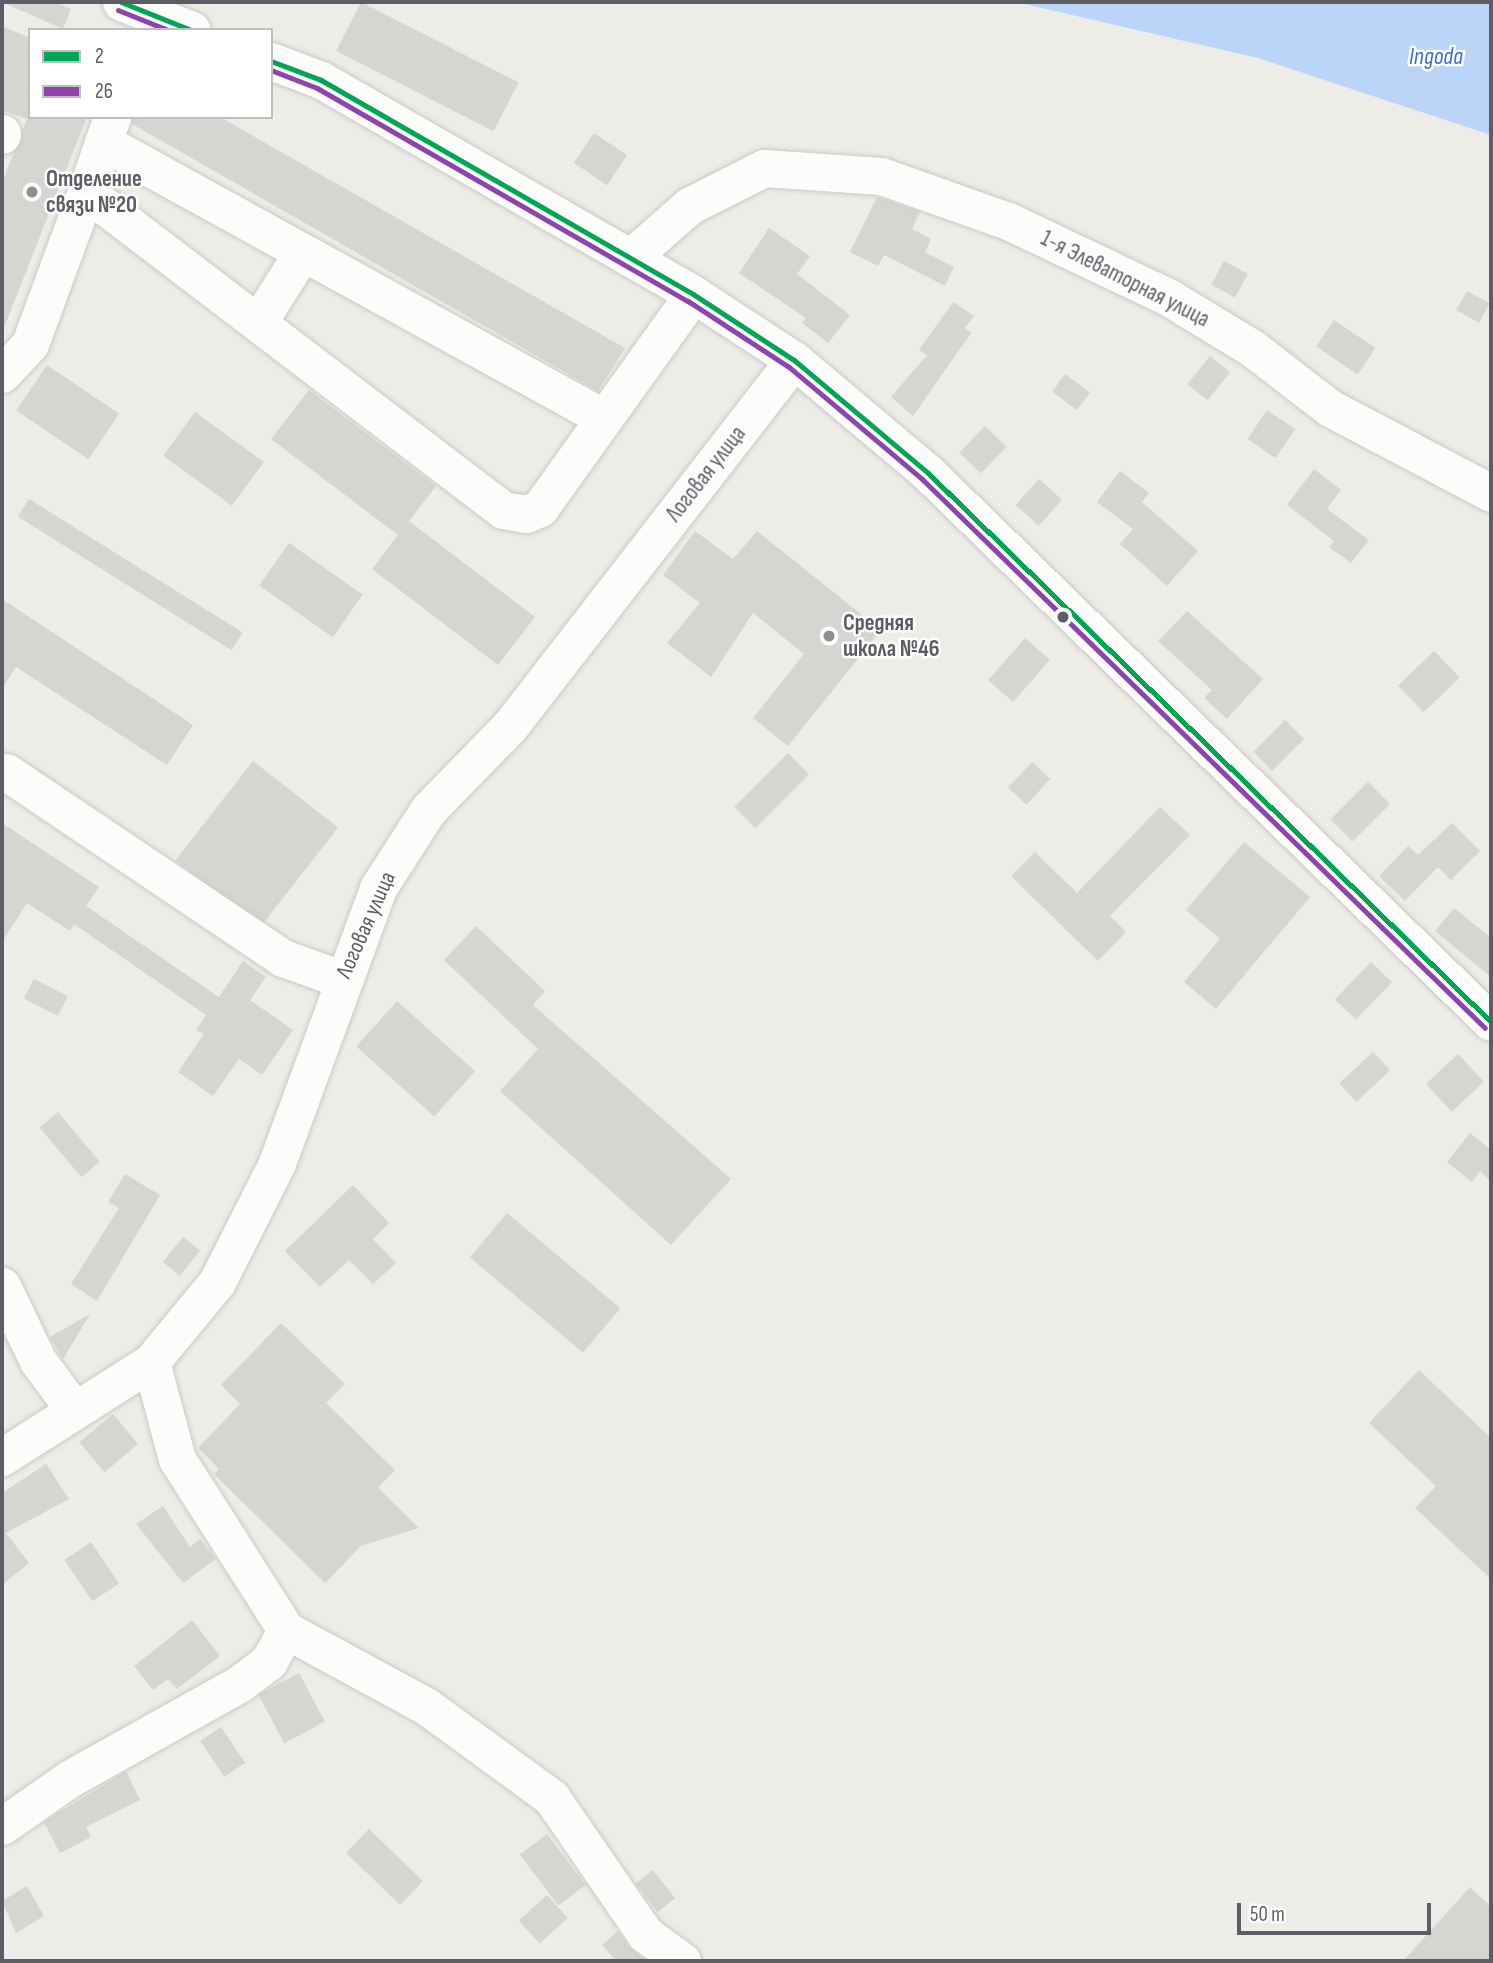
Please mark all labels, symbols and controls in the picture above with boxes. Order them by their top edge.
legend [28,28,273,119]
water label: Ingoda [1409,43,1463,71]
text: 2 [95,44,104,69]
text: 26 [95,79,113,104]
place label: Отделение связи №20 [46,165,142,219]
marker: Отделение связи №20 [24,184,40,200]
street label: 1-я Элеваторная улица [1036,225,1214,333]
street label: Логовая улица [660,421,752,527]
place label: Средняя школа №46 [843,609,939,663]
unlabelled marker [1056,610,1070,624]
marker: Средняя школа №46 [821,628,837,644]
street label: Логовая улица [330,868,402,982]
scale bar [1241,1890,1435,1934]
text: 50 m [1250,1902,1285,1927]

